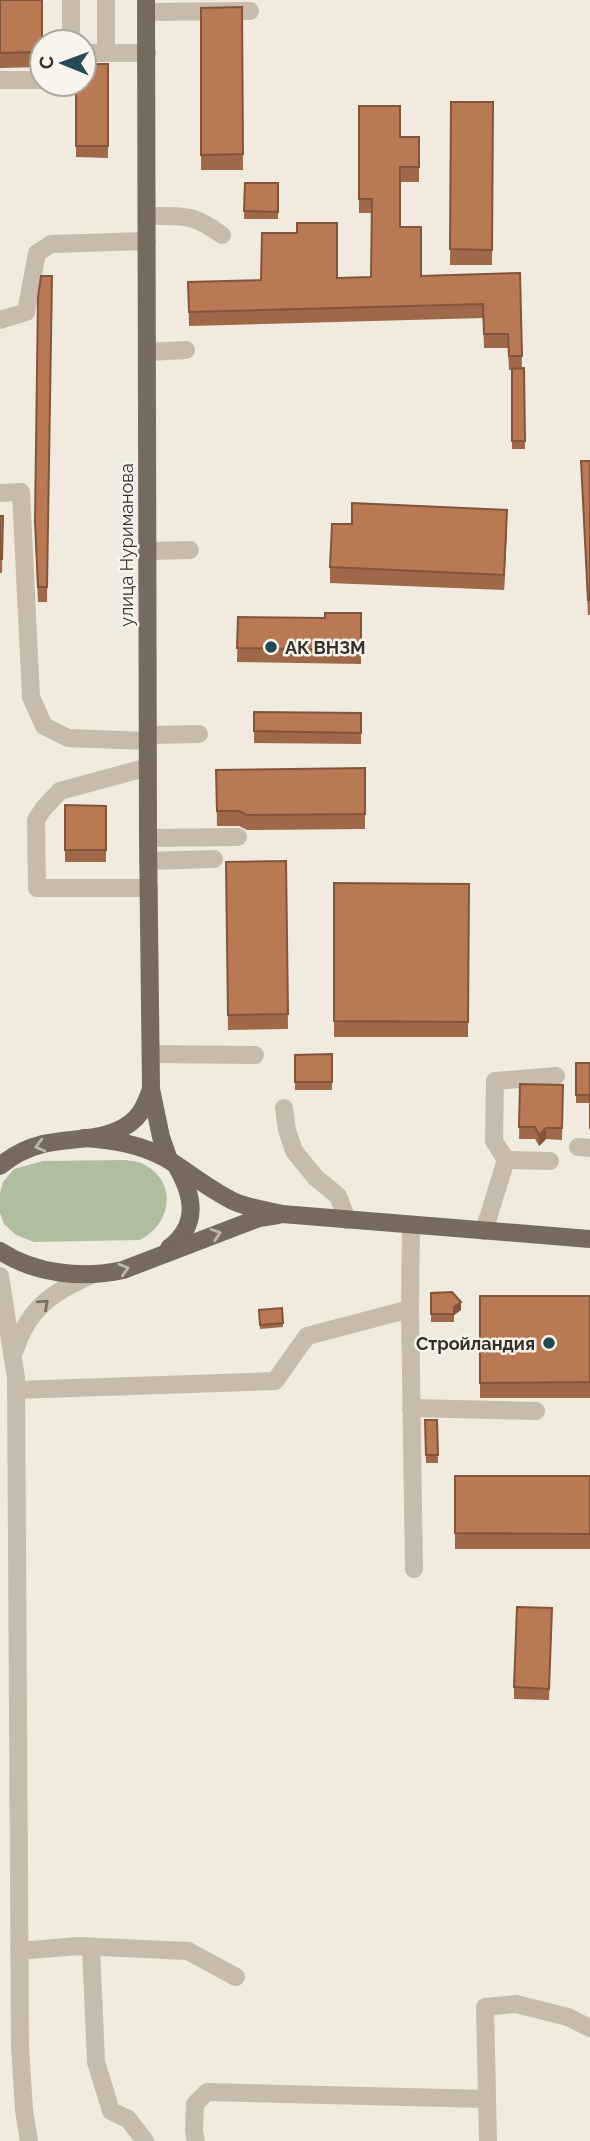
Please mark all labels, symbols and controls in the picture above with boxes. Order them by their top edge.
north arrow [28,28,98,98]
text: С [35,56,57,69]
street label: улица Нуриманова [116,463,137,627]
place label: АК ВНЗМ [285,637,366,658]
marker: АК ВНЗМ [263,639,279,655]
one-way arrow [34,1138,46,1152]
one-way arrow [209,1227,221,1242]
one-way arrow [117,1262,129,1277]
one-way arrow [36,1300,49,1312]
place label: Стройландия [416,1333,535,1354]
marker: Стройландия [541,1335,557,1351]

